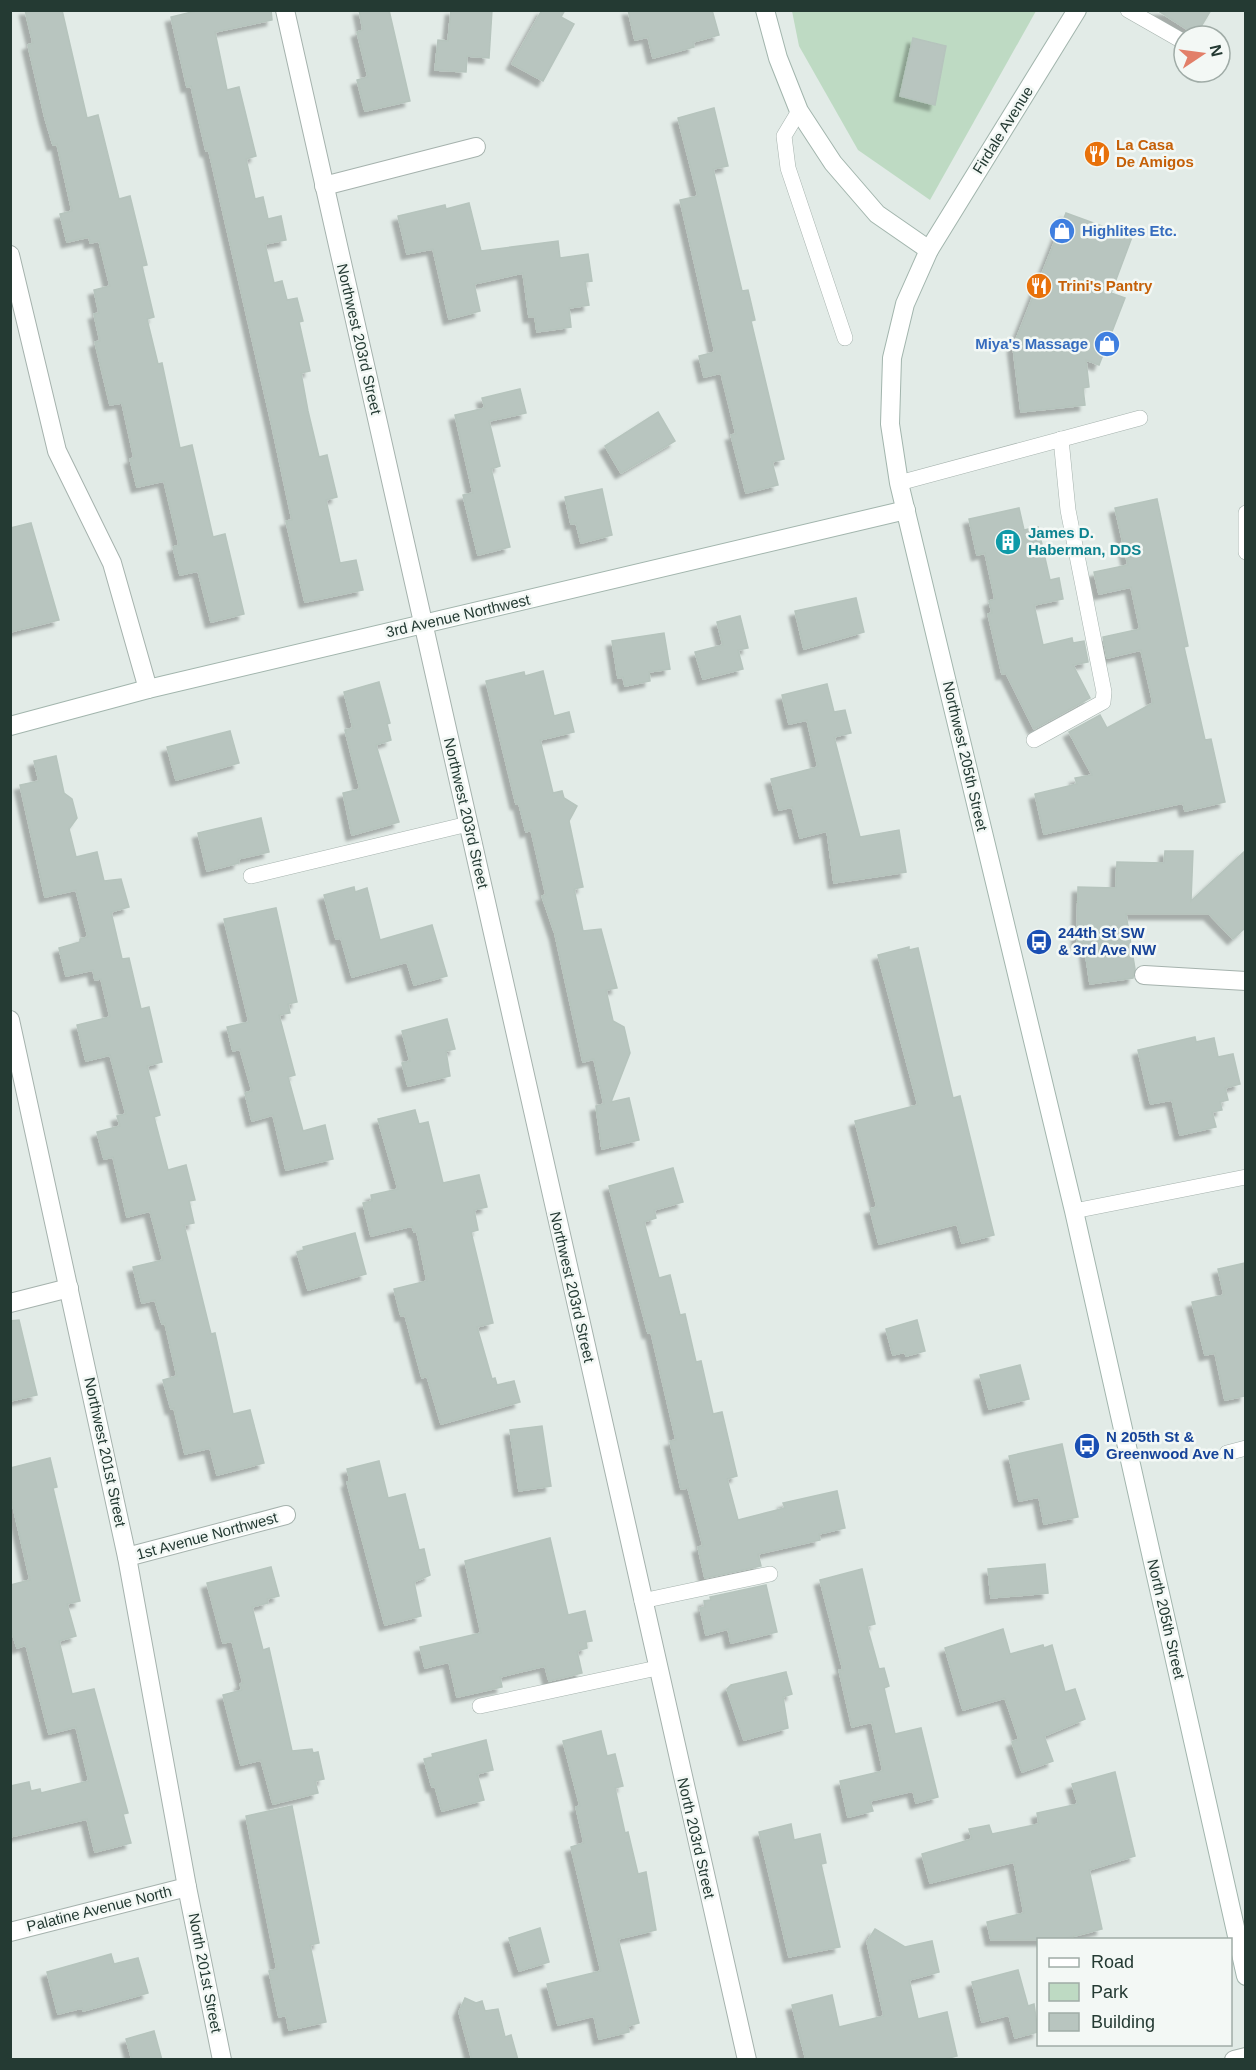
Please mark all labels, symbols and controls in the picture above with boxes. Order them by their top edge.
north arrow [1172,24,1232,84]
text: N [1207,43,1226,58]
street label: Firdale Avenue [969,83,1036,177]
place label: La Casa De Amigos [1116,136,1194,170]
restaurant icon: La Casa De Amigos [1082,139,1112,169]
shop icon: Highlites Etc. [1047,216,1077,246]
place label: Highlites Etc. [1082,222,1177,239]
street label: Northwest 203rd Street [334,262,385,417]
restaurant icon: Trini's Pantry [1024,271,1054,301]
place label: Trini's Pantry [1058,277,1153,294]
shop icon: Miya's Massage [1092,329,1122,359]
place label: Miya's Massage [975,335,1088,352]
place label: James D. Haberman, DDS [1028,524,1141,558]
building icon: James D. Haberman, DDS [993,527,1023,557]
street label: 3rd Avenue Northwest [384,590,532,640]
street label: Northwest 205th Street [940,679,991,833]
street label: Northwest 203rd Street [441,736,492,891]
place label: 244th St SW & 3rd Ave NW [1058,924,1157,958]
bus stop icon: 244th St SW & 3rd Ave NW [1024,927,1054,957]
street label: Northwest 203rd Street [547,1210,598,1365]
street label: Northwest 201st Street [81,1376,130,1529]
place label: N 205th St & Greenwood Ave N [1106,1428,1234,1462]
bus stop icon: N 205th St & Greenwood Ave N [1072,1431,1102,1461]
street label: 1st Avenue Northwest [134,1508,280,1563]
street label: North 205th Street [1144,1557,1189,1681]
street label: North 203rd Street [674,1776,719,1901]
street label: Palatine Avenue North [25,1882,173,1935]
street label: North 201st Street [186,1912,226,2035]
legend [1037,1938,1232,2046]
text: Road [1091,1952,1134,1972]
text: Park [1091,1982,1129,2002]
text: Building [1091,2012,1155,2032]

